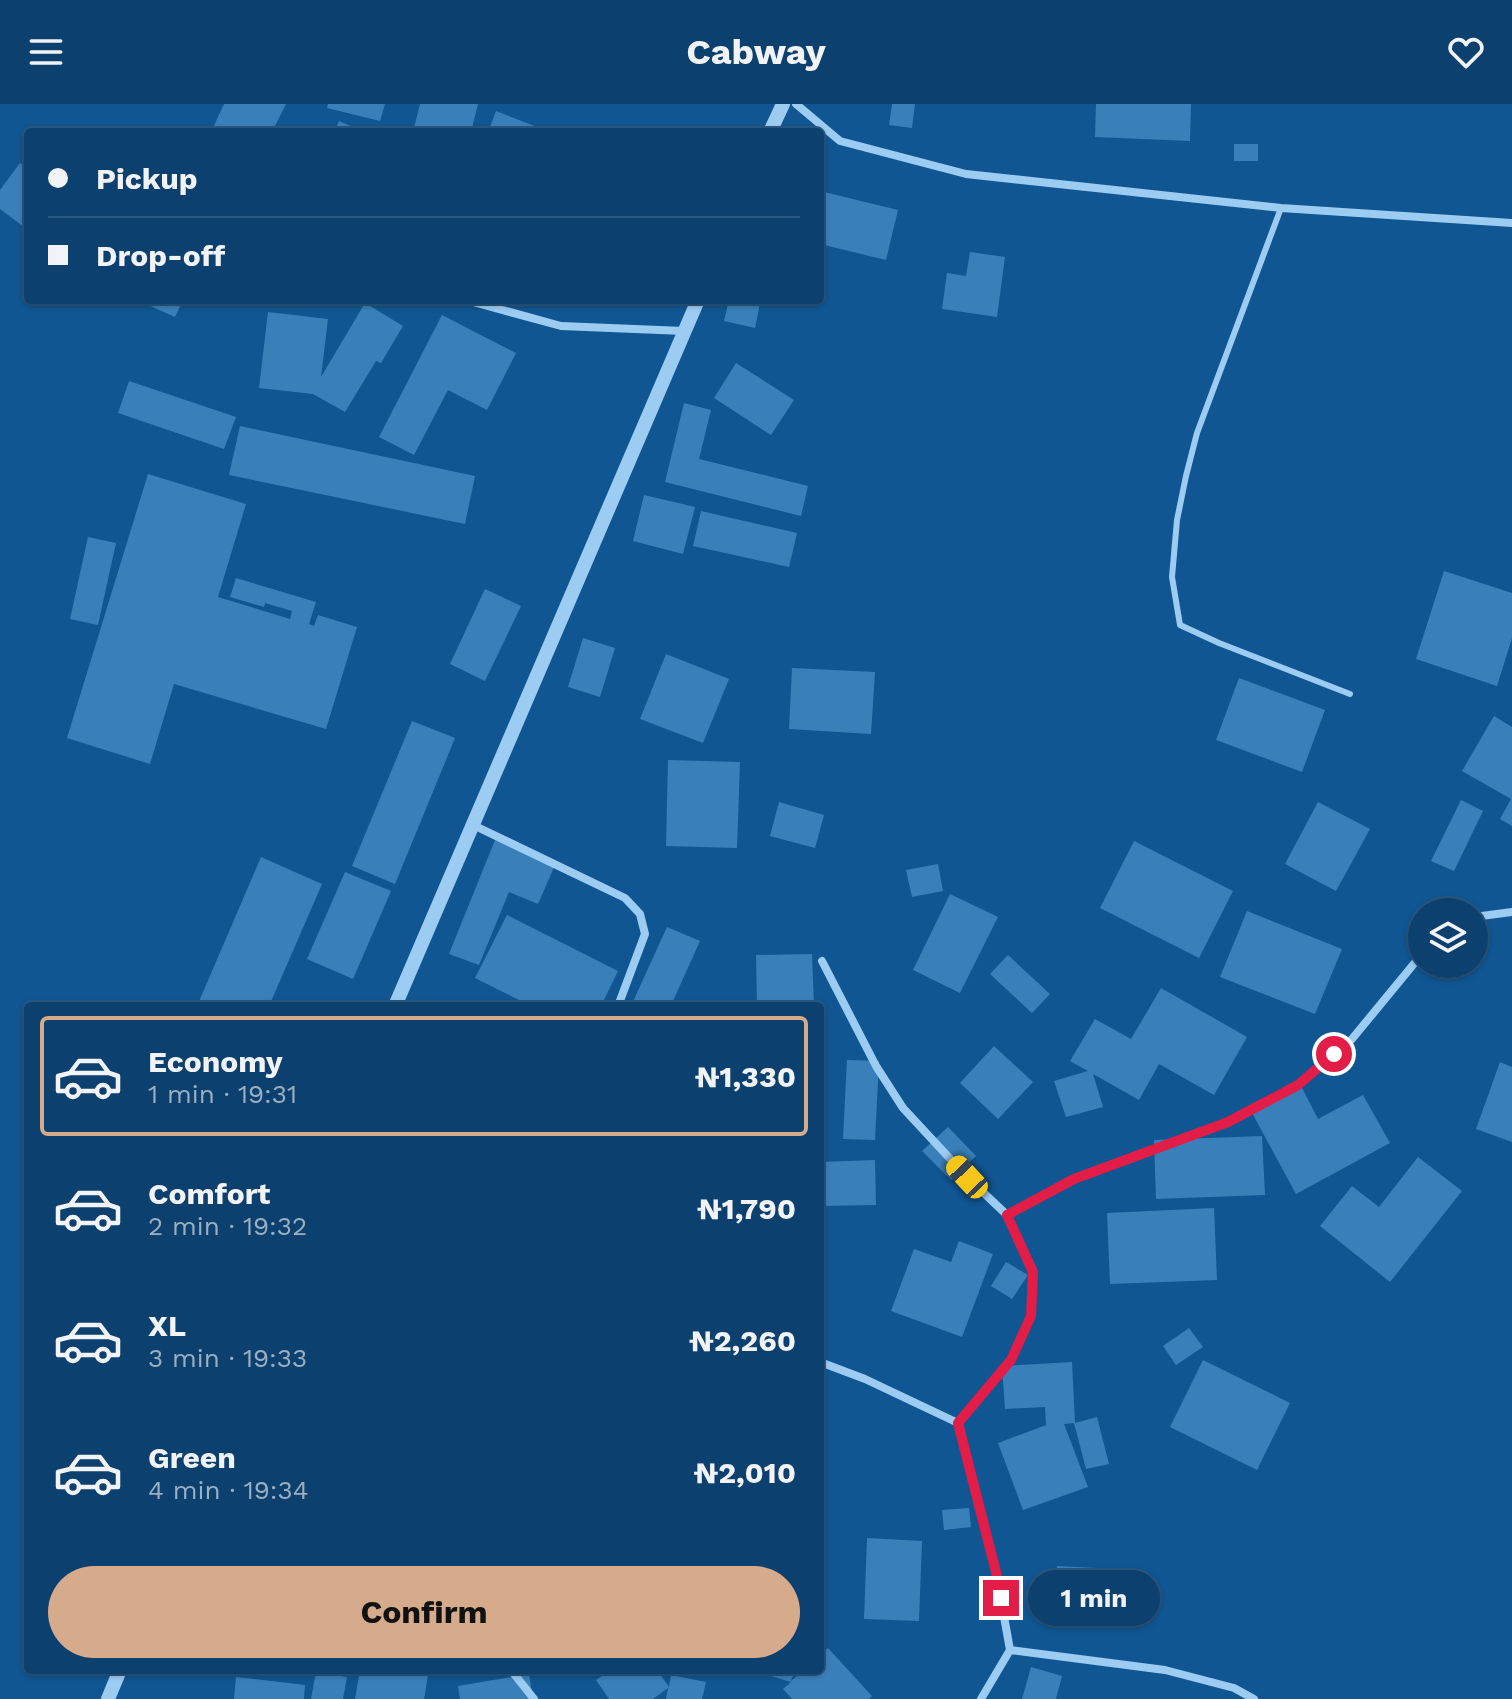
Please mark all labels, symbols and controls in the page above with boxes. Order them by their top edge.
icon: menu [24,30,68,74]
icon: heart [1444,30,1488,74]
text: Cabway [686,31,826,73]
text: Pickup [96,161,198,196]
text: Drop-off [96,238,225,273]
map controls [1408,898,1488,978]
button: layers [1408,898,1488,978]
route start [1316,1036,1352,1072]
icon: car [52,1040,124,1112]
text: Economy [148,1044,283,1079]
text: ₦1,330 [695,1059,796,1094]
text: 1 min · 19:31 [148,1079,297,1109]
car [942,1151,992,1203]
icon: car [52,1172,124,1244]
text: Comfort [148,1176,270,1211]
text: ₦1,790 [697,1191,796,1226]
text: 2 min · 19:32 [148,1211,307,1241]
icon: car [52,1304,124,1376]
text: XL [148,1308,186,1343]
text: ₦2,260 [689,1323,796,1358]
text: 3 min · 19:33 [148,1343,307,1373]
icon: car [52,1436,124,1508]
text: Green [148,1440,236,1475]
text: ₦2,010 [693,1455,796,1490]
text: 4 min · 19:34 [148,1475,309,1505]
button: Confirm [48,1566,800,1658]
callout: 1 min [1029,1570,1161,1626]
route end [983,1580,1019,1616]
text: 1 min [1061,1583,1127,1613]

